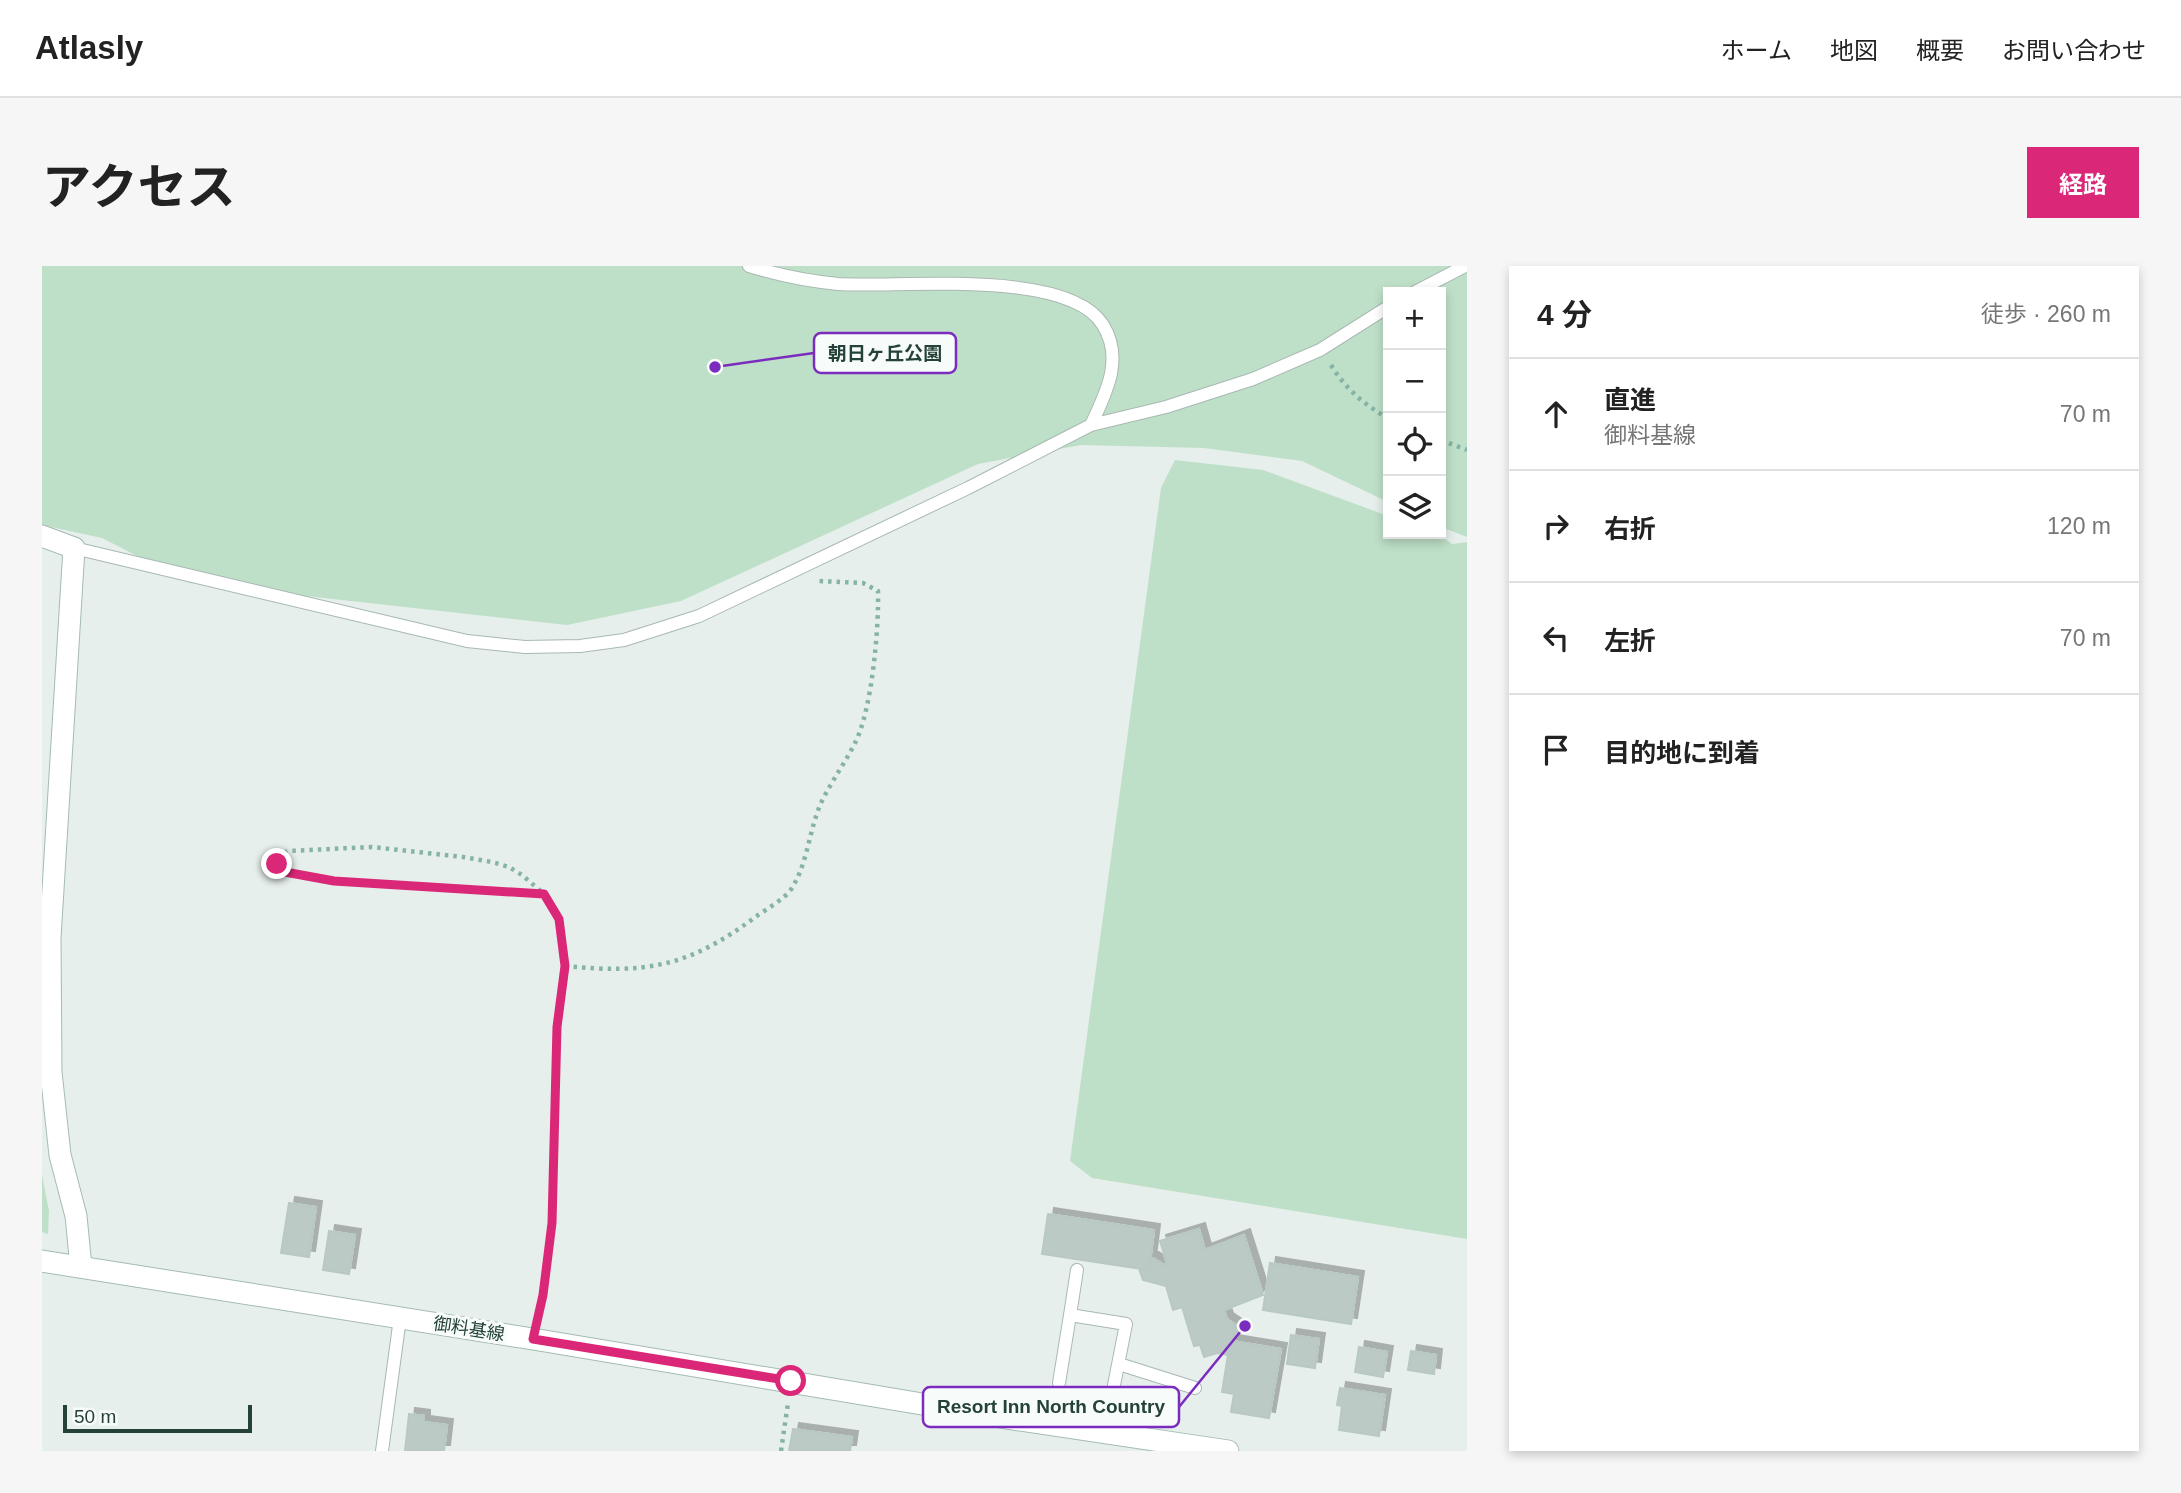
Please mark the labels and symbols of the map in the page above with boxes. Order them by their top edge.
callout: 朝日ヶ丘公園 [814,333,956,373]
text: 朝日ヶ丘公園 [828,343,942,364]
route end [261,848,292,879]
street label: 御料基線 [432,1313,506,1345]
route start [775,1365,806,1396]
callout: Resort Inn North Country [923,1387,1179,1427]
text: Resort Inn North Country [937,1396,1165,1417]
scale bar [63,1402,252,1434]

